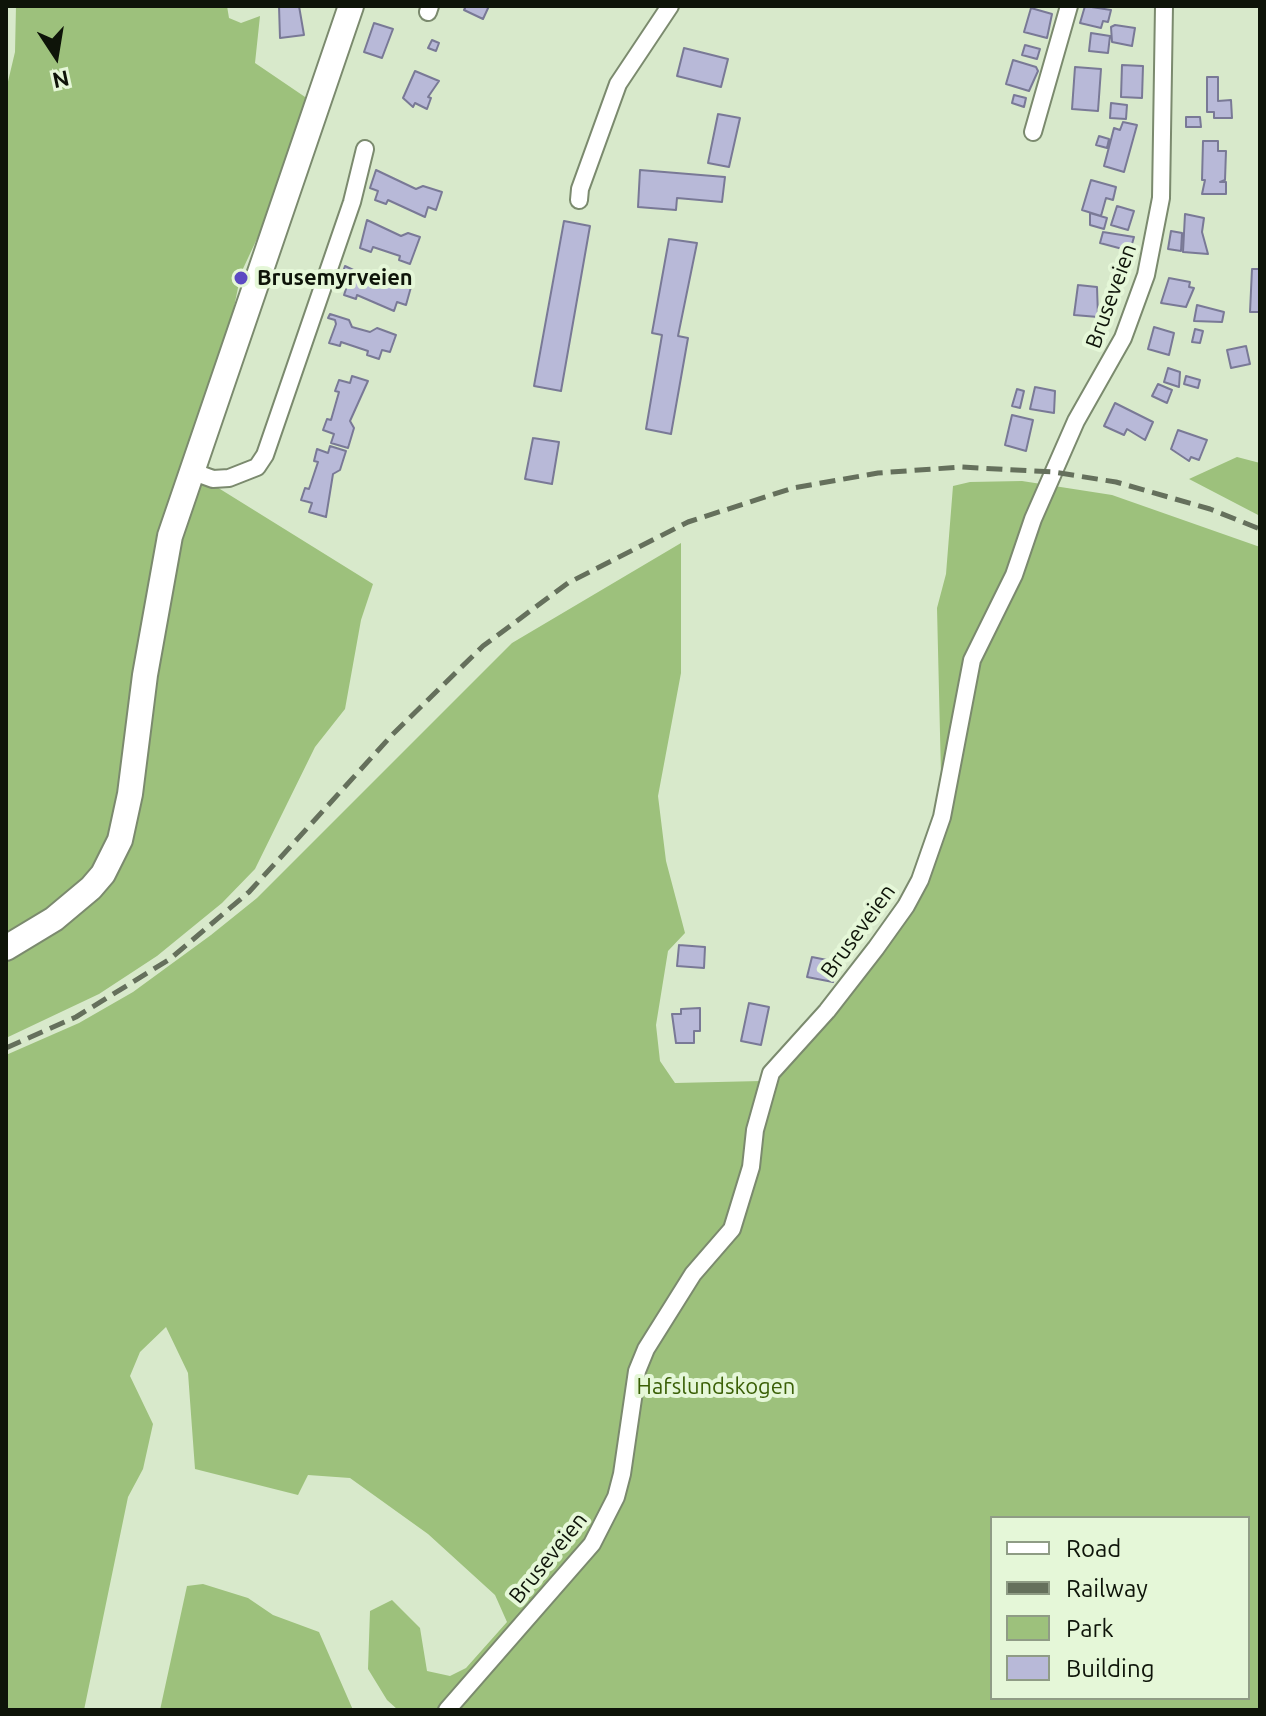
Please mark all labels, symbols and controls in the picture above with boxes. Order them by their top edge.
north arrow [16,16,96,96]
text: N [50,66,72,94]
street label: Bruseveien [1080,240,1142,352]
place label: Brusemyrveien [257,265,413,291]
marker: Brusemyrveien [232,269,250,287]
street label: Bruseveien [815,879,901,983]
park label: Hafslundskogen [637,1374,795,1400]
street label: Bruseveien [503,1507,593,1609]
legend [990,1516,1250,1700]
text: Road [1066,1535,1121,1562]
text: Railway [1066,1575,1148,1602]
text: Park [1066,1615,1114,1642]
text: Building [1066,1655,1154,1682]

